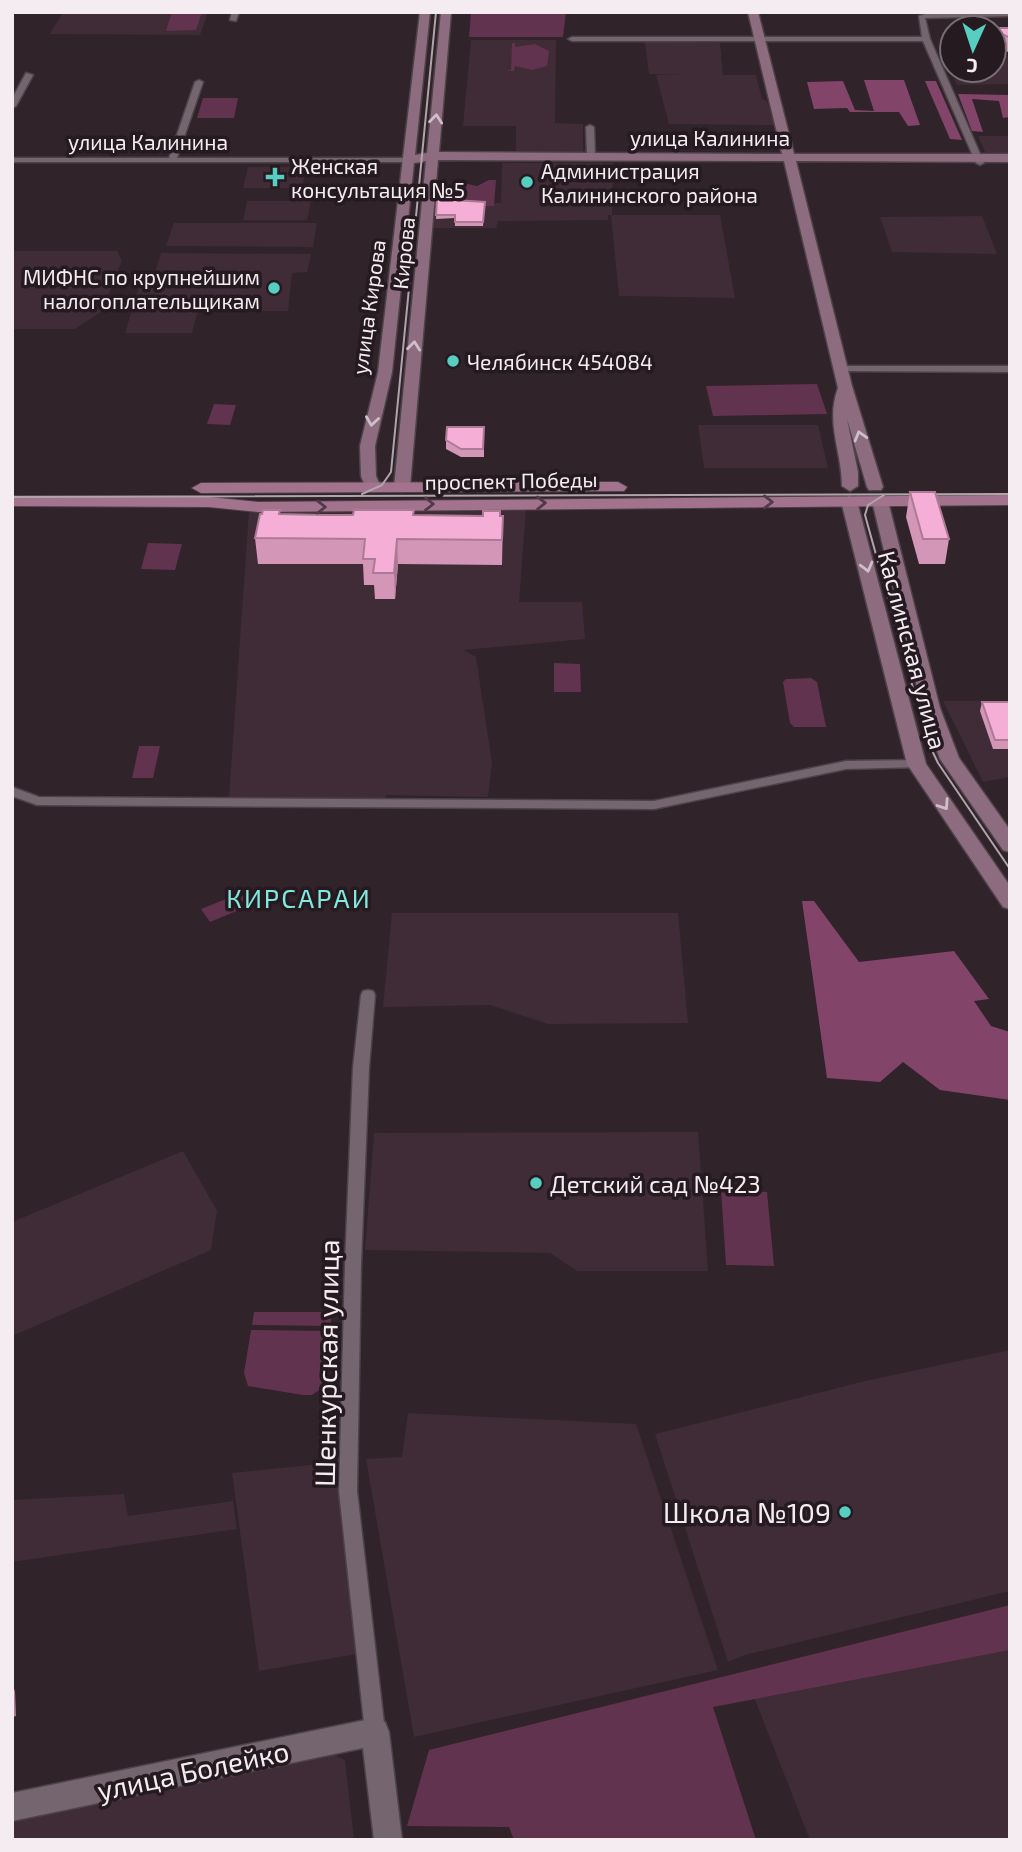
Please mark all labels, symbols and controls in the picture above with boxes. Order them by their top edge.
north arrow [938,14,1008,84]
text: С [966,55,978,78]
one-way arrow [428,114,443,125]
street label: улица Калинина [630,125,790,151]
street label: улица Калинина [68,129,228,155]
place label: Женская консультация №5 [291,153,465,203]
place label: Администрация Калининского района [541,158,758,207]
marker: Женская консультация №5 [265,167,285,187]
marker: Администрация Калининского района [519,174,535,190]
street label: Кирова [387,216,419,290]
street label: улица Кирова [346,238,391,376]
place label: МИФНС по крупнейшим налогоплательщикам [23,264,260,313]
marker: МИФНС по крупнейшим налогоплательщикам [266,280,282,296]
one-way arrow [406,340,421,351]
place label: Челябинск 454084 [467,349,653,374]
marker: Челябинск 454084 [445,353,461,369]
one-way arrow [365,415,380,427]
one-way arrow [853,431,868,443]
street label: проспект Победы [424,466,598,494]
one-way arrow [763,494,774,510]
one-way arrow [536,495,546,511]
one-way arrow [424,496,434,512]
one-way arrow [317,499,327,515]
street label: Каслинская улица [872,548,953,753]
one-way arrow [859,561,873,573]
one-way arrow [936,797,949,810]
district label: КИРСАРАИ [226,882,372,913]
place label: Детский сад №423 [550,1169,761,1198]
marker: Детский сад №423 [528,1175,544,1191]
street label: Шенкурская улица [307,1239,345,1487]
place label: Школа №109 [663,1495,831,1529]
marker: Школа №109 [837,1504,853,1520]
street label: улица Болейко [94,1733,292,1807]

